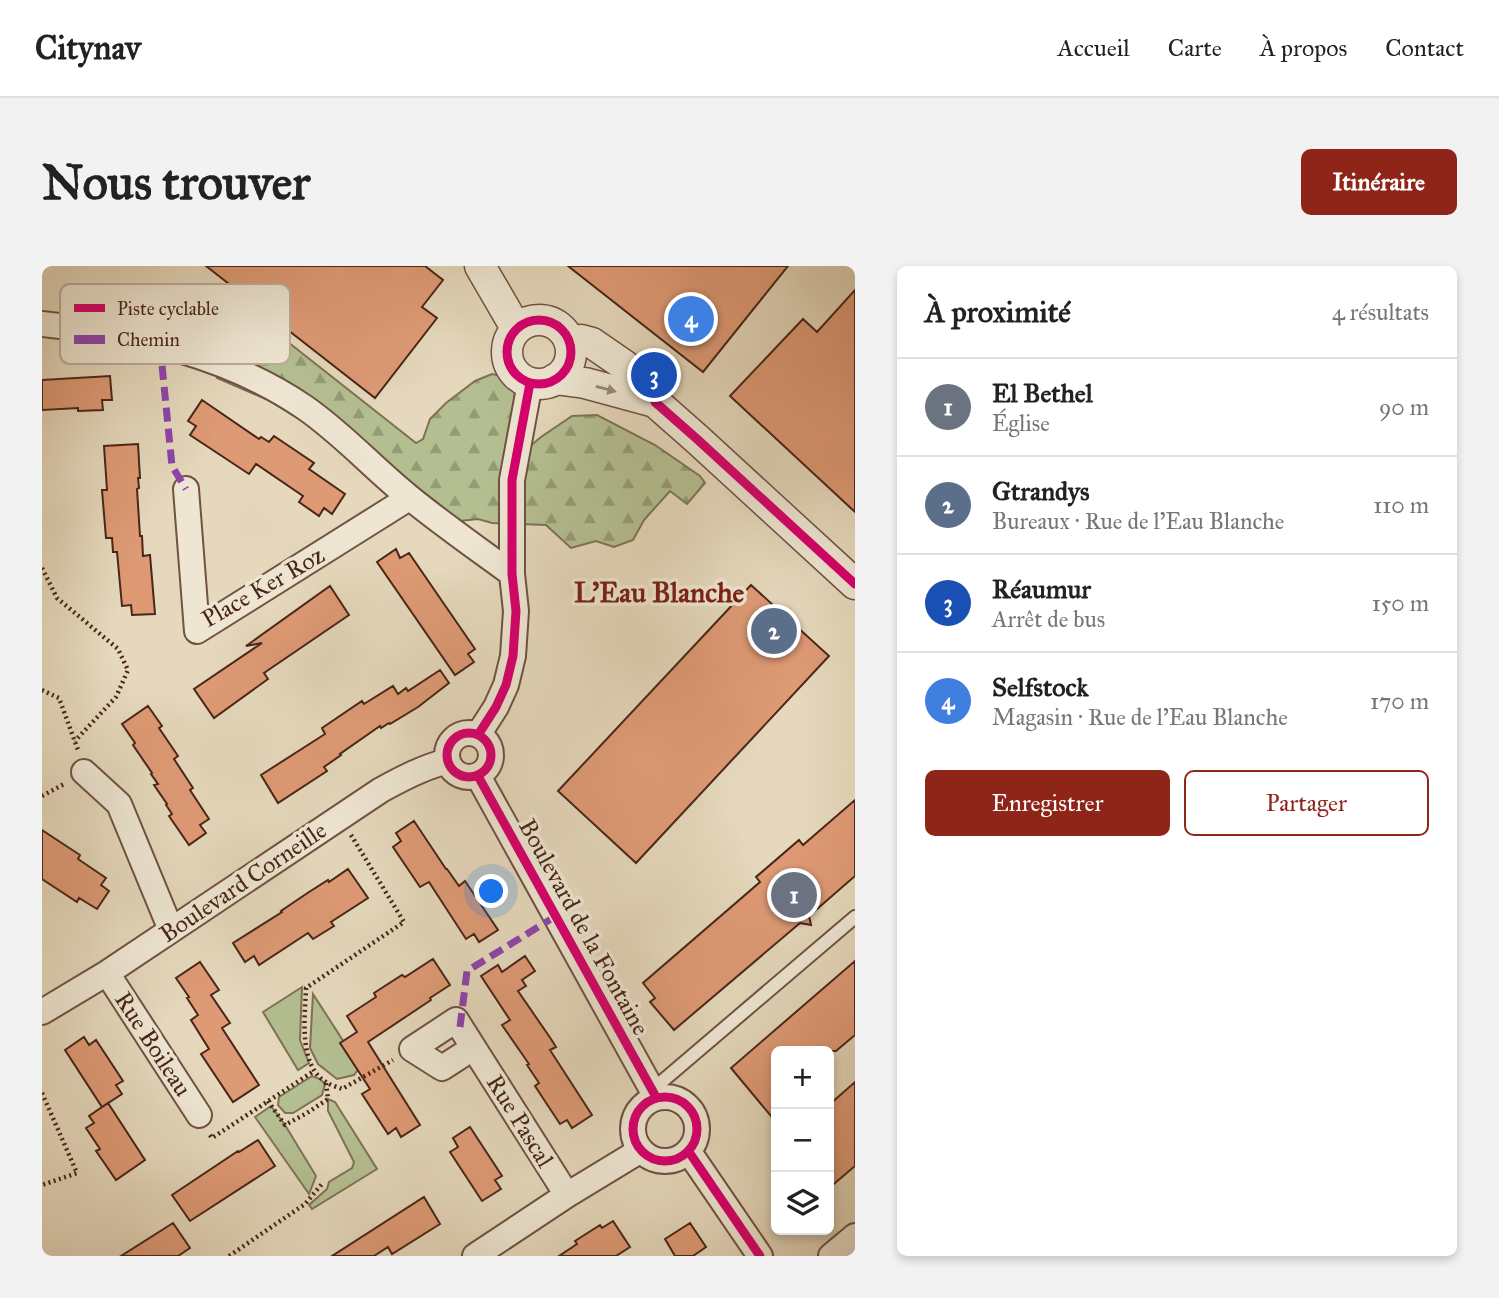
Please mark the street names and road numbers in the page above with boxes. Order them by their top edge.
street label: Place Ker Roz [196,540,330,634]
street label: Boulevard de la Fontaine [512,814,656,1040]
street label: Boulevard Corneille [154,815,332,949]
street label: Rue Boileau [108,986,198,1102]
street label: Rue Pascal [480,1069,560,1173]

